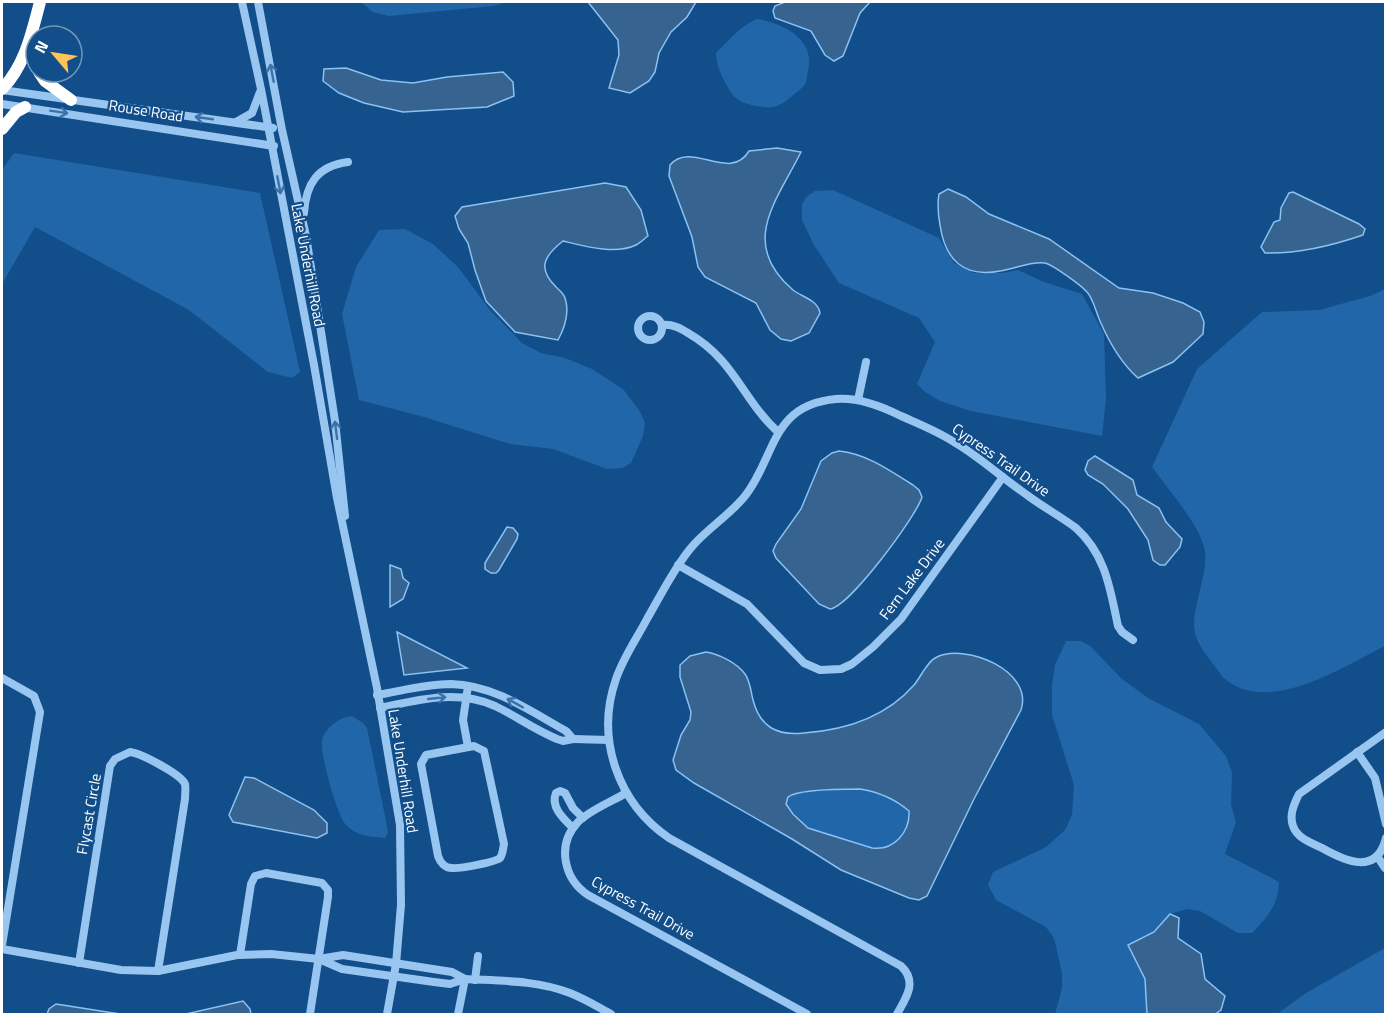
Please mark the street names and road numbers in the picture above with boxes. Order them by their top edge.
street label: Rouse Road [107,93,185,128]
street label: Lake Underhill Road [285,201,332,328]
street label: Cypress Trail Drive [948,417,1055,502]
street label: Fern Lake Drive [873,533,950,624]
street label: Lake Underhill Road [382,707,425,834]
street label: Flycast Circle [70,771,107,856]
street label: Cypress Trail Drive [587,870,699,946]

